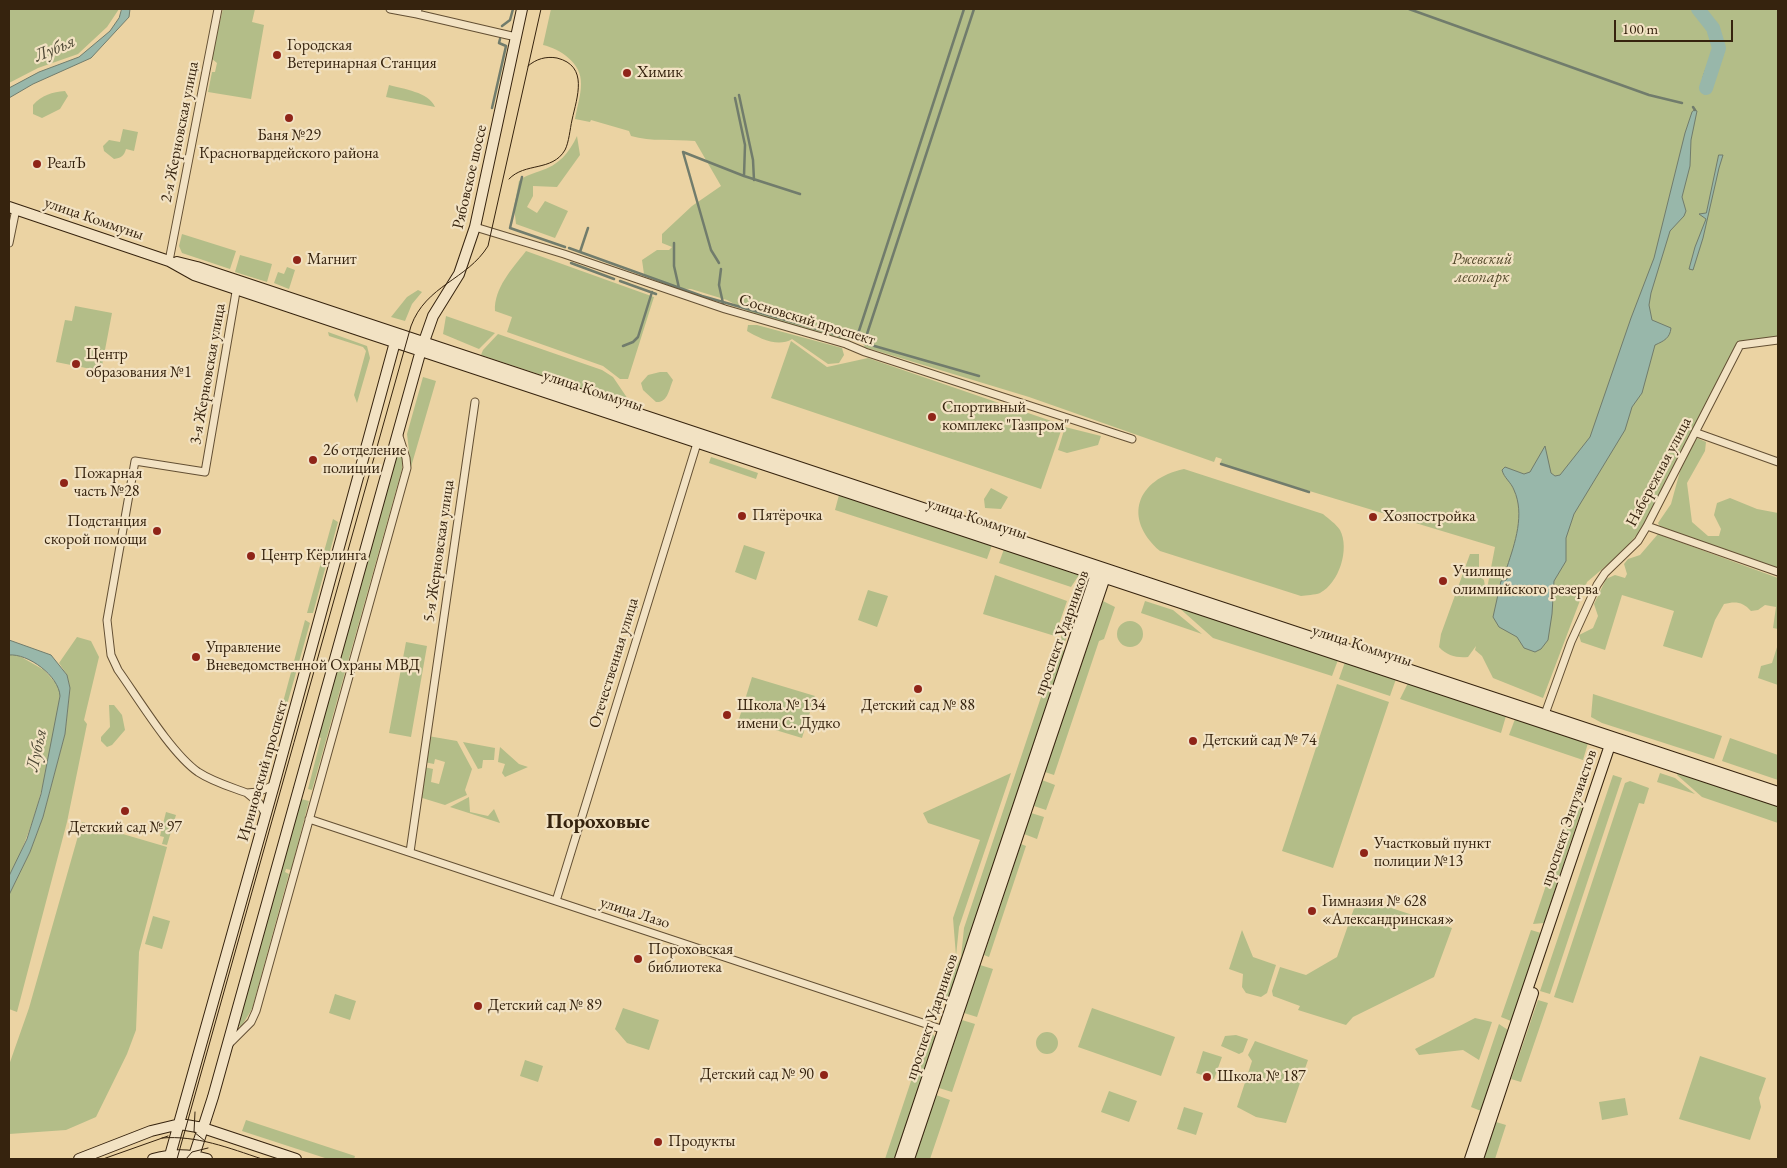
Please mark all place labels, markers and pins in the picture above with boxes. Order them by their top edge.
place label: Городская Ветеринарная Станция [287,36,437,74]
marker: Городская Ветеринарная Станция [271,49,283,61]
place label: Химик [637,63,683,83]
marker: Химик [621,67,633,79]
marker: Баня №29 Красногвардейского района [283,112,295,124]
place label: Баня №29 Красногвардейского района [199,126,379,164]
place label: РеалЪ [47,154,86,174]
marker: РеалЪ [31,158,43,170]
place label: Магнит [307,250,356,270]
marker: Магнит [291,254,303,266]
place label: Центр образования №1 [86,345,192,383]
marker: Центр образования №1 [70,358,82,370]
place label: Cпортивный комплекс "Газпром" [942,398,1070,436]
marker: Cпортивный комплекс "Газпром" [926,411,938,423]
place label: 26 отделение полиции [323,441,406,479]
marker: 26 отделение полиции [307,454,319,466]
place label: Пожарная часть №28 [74,464,142,502]
marker: Пожарная часть №28 [58,477,70,489]
place label: Пятёрочка [752,506,822,526]
place label: Хозпостройка [1383,507,1476,527]
marker: Пятёрочка [736,510,748,522]
marker: Хозпостройка [1367,511,1379,523]
place label: Подстанция скорой помощи [44,512,147,550]
marker: Подстанция скорой помощи [151,525,163,537]
place label: Центр Кёрлинга [261,546,367,566]
marker: Центр Кёрлинга [245,550,257,562]
place label: Училище олимпийского резерва [1453,562,1598,600]
marker: Училище олимпийского резерва [1437,575,1449,587]
place label: Управление Вневедомственной Охраны МВД [206,638,420,676]
marker: Управление Вневедомственной Охраны МВД [190,651,202,663]
marker: Детский сад № 88 [912,683,924,695]
place label: Школа № 134 имени С. Дудко [737,696,840,734]
place label: Детский сад № 88 [861,696,975,716]
marker: Школа № 134 имени С. Дудко [721,709,733,721]
place label: Детский сад № 74 [1203,731,1317,751]
marker: Детский сад № 74 [1187,735,1199,747]
marker: Детский сад № 97 [119,805,131,817]
place label: Детский сад № 97 [68,818,182,838]
place label: Участковый пункт полиции №13 [1374,834,1491,872]
marker: Участковый пункт полиции №13 [1358,847,1370,859]
place label: Гимназия № 628 «Александринская» [1322,892,1454,930]
marker: Гимназия № 628 «Александринская» [1306,905,1318,917]
place label: Пороховская библиотека [648,940,733,978]
marker: Пороховская библиотека [632,953,644,965]
place label: Детский сад № 89 [488,996,602,1016]
marker: Детский сад № 89 [472,1000,484,1012]
place label: Детский сад № 90 [700,1065,814,1085]
place label: Школа № 187 [1217,1067,1306,1087]
marker: Детский сад № 90 [818,1069,830,1081]
marker: Школа № 187 [1201,1071,1213,1083]
place label: Продукты [668,1132,735,1152]
marker: Продукты [652,1136,664,1148]

